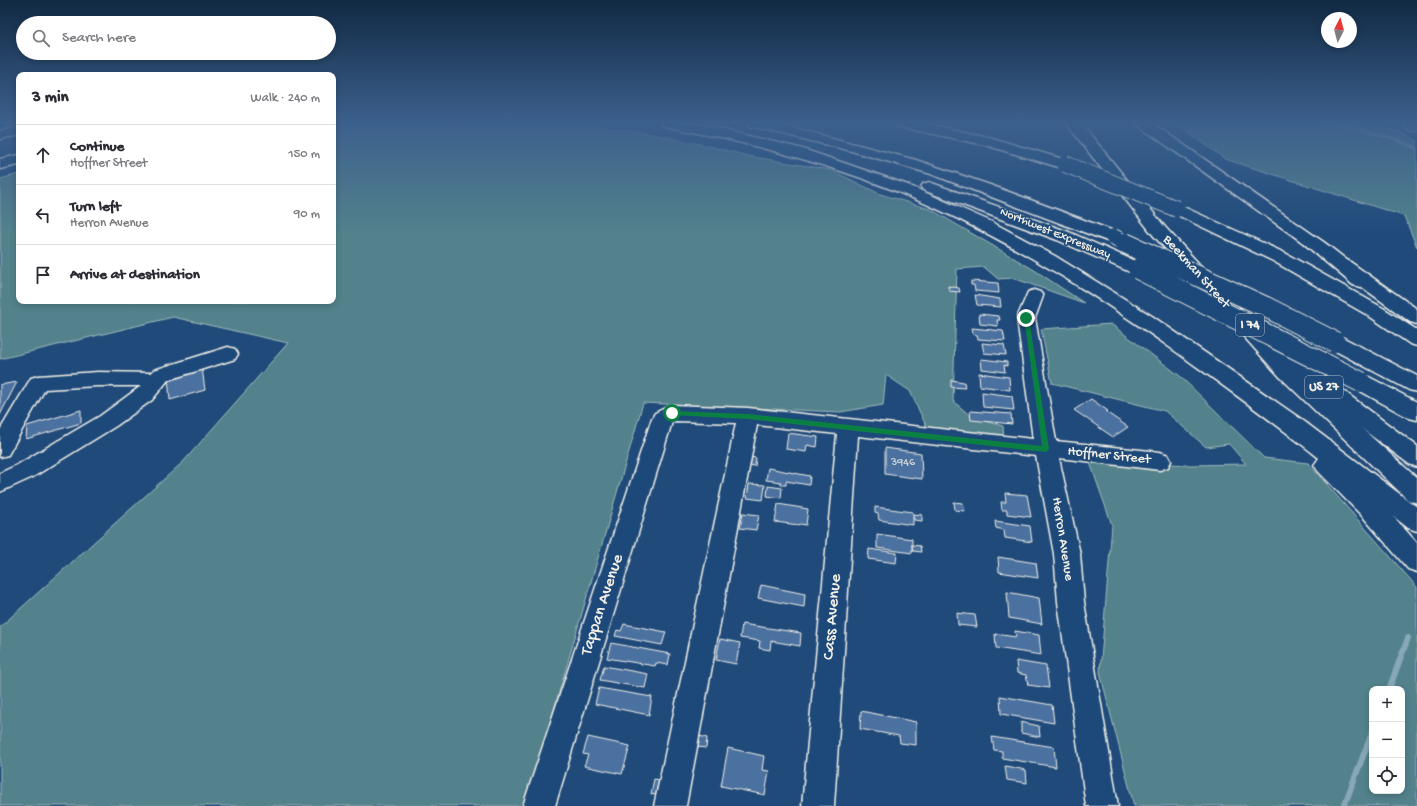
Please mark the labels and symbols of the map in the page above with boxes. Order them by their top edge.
north arrow [1321,12,1357,48]
street label: Northwest Expressway [998,205,1112,263]
street label: Beekman Street [1158,231,1234,313]
route end [1017,309,1035,327]
road number: I 74 [1236,314,1264,336]
road number: US 27 [1305,376,1343,398]
route start [663,404,681,422]
street label: Hoffner Street [1067,443,1153,469]
house number: 3946 [890,456,916,470]
street label: Herron Avenue [1047,496,1077,583]
street label: Tappan Avenue [577,552,629,659]
street label: Cass Avenue [819,573,847,661]

